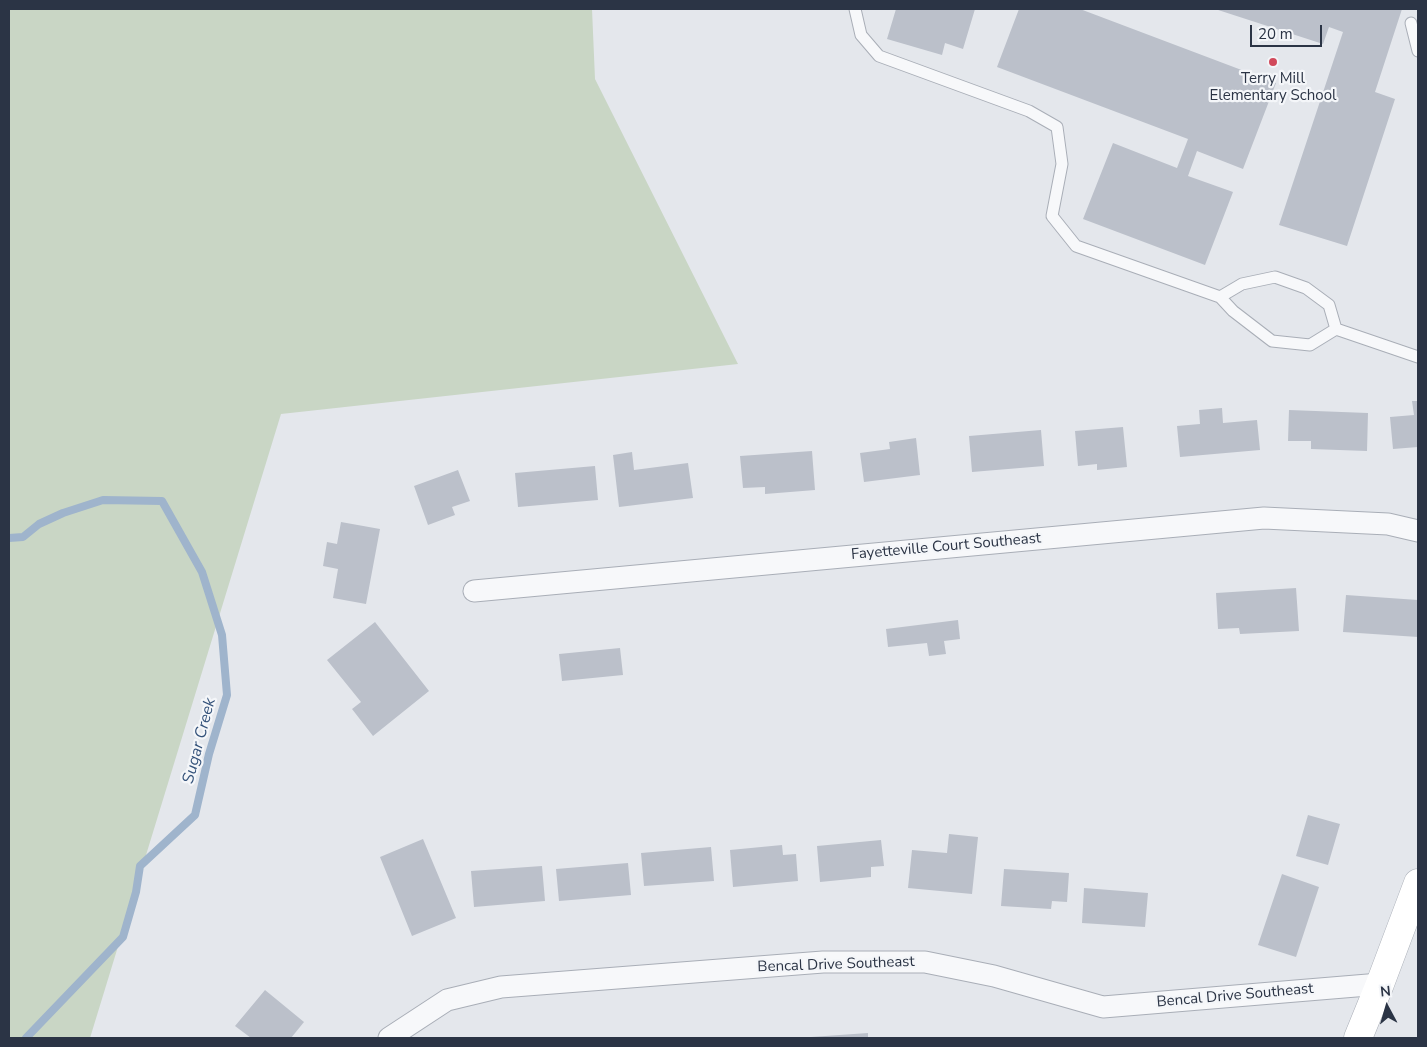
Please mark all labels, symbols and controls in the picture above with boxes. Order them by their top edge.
scale bar [1252,15,1324,47]
text: 20 m [1258,24,1293,44]
marker: Terry Mill Elementary School [1267,56,1279,68]
place label: Terry Mill Elementary School [1210,70,1336,105]
street label: Fayetteville Court Southeast [850,530,1042,564]
water label: Sugar Creek [179,696,221,786]
street label: Bencal Drive Southeast [757,953,915,977]
street label: Bencal Drive Southeast [1156,980,1314,1012]
north arrow [1362,982,1412,1032]
text: N [1379,982,1392,1002]

